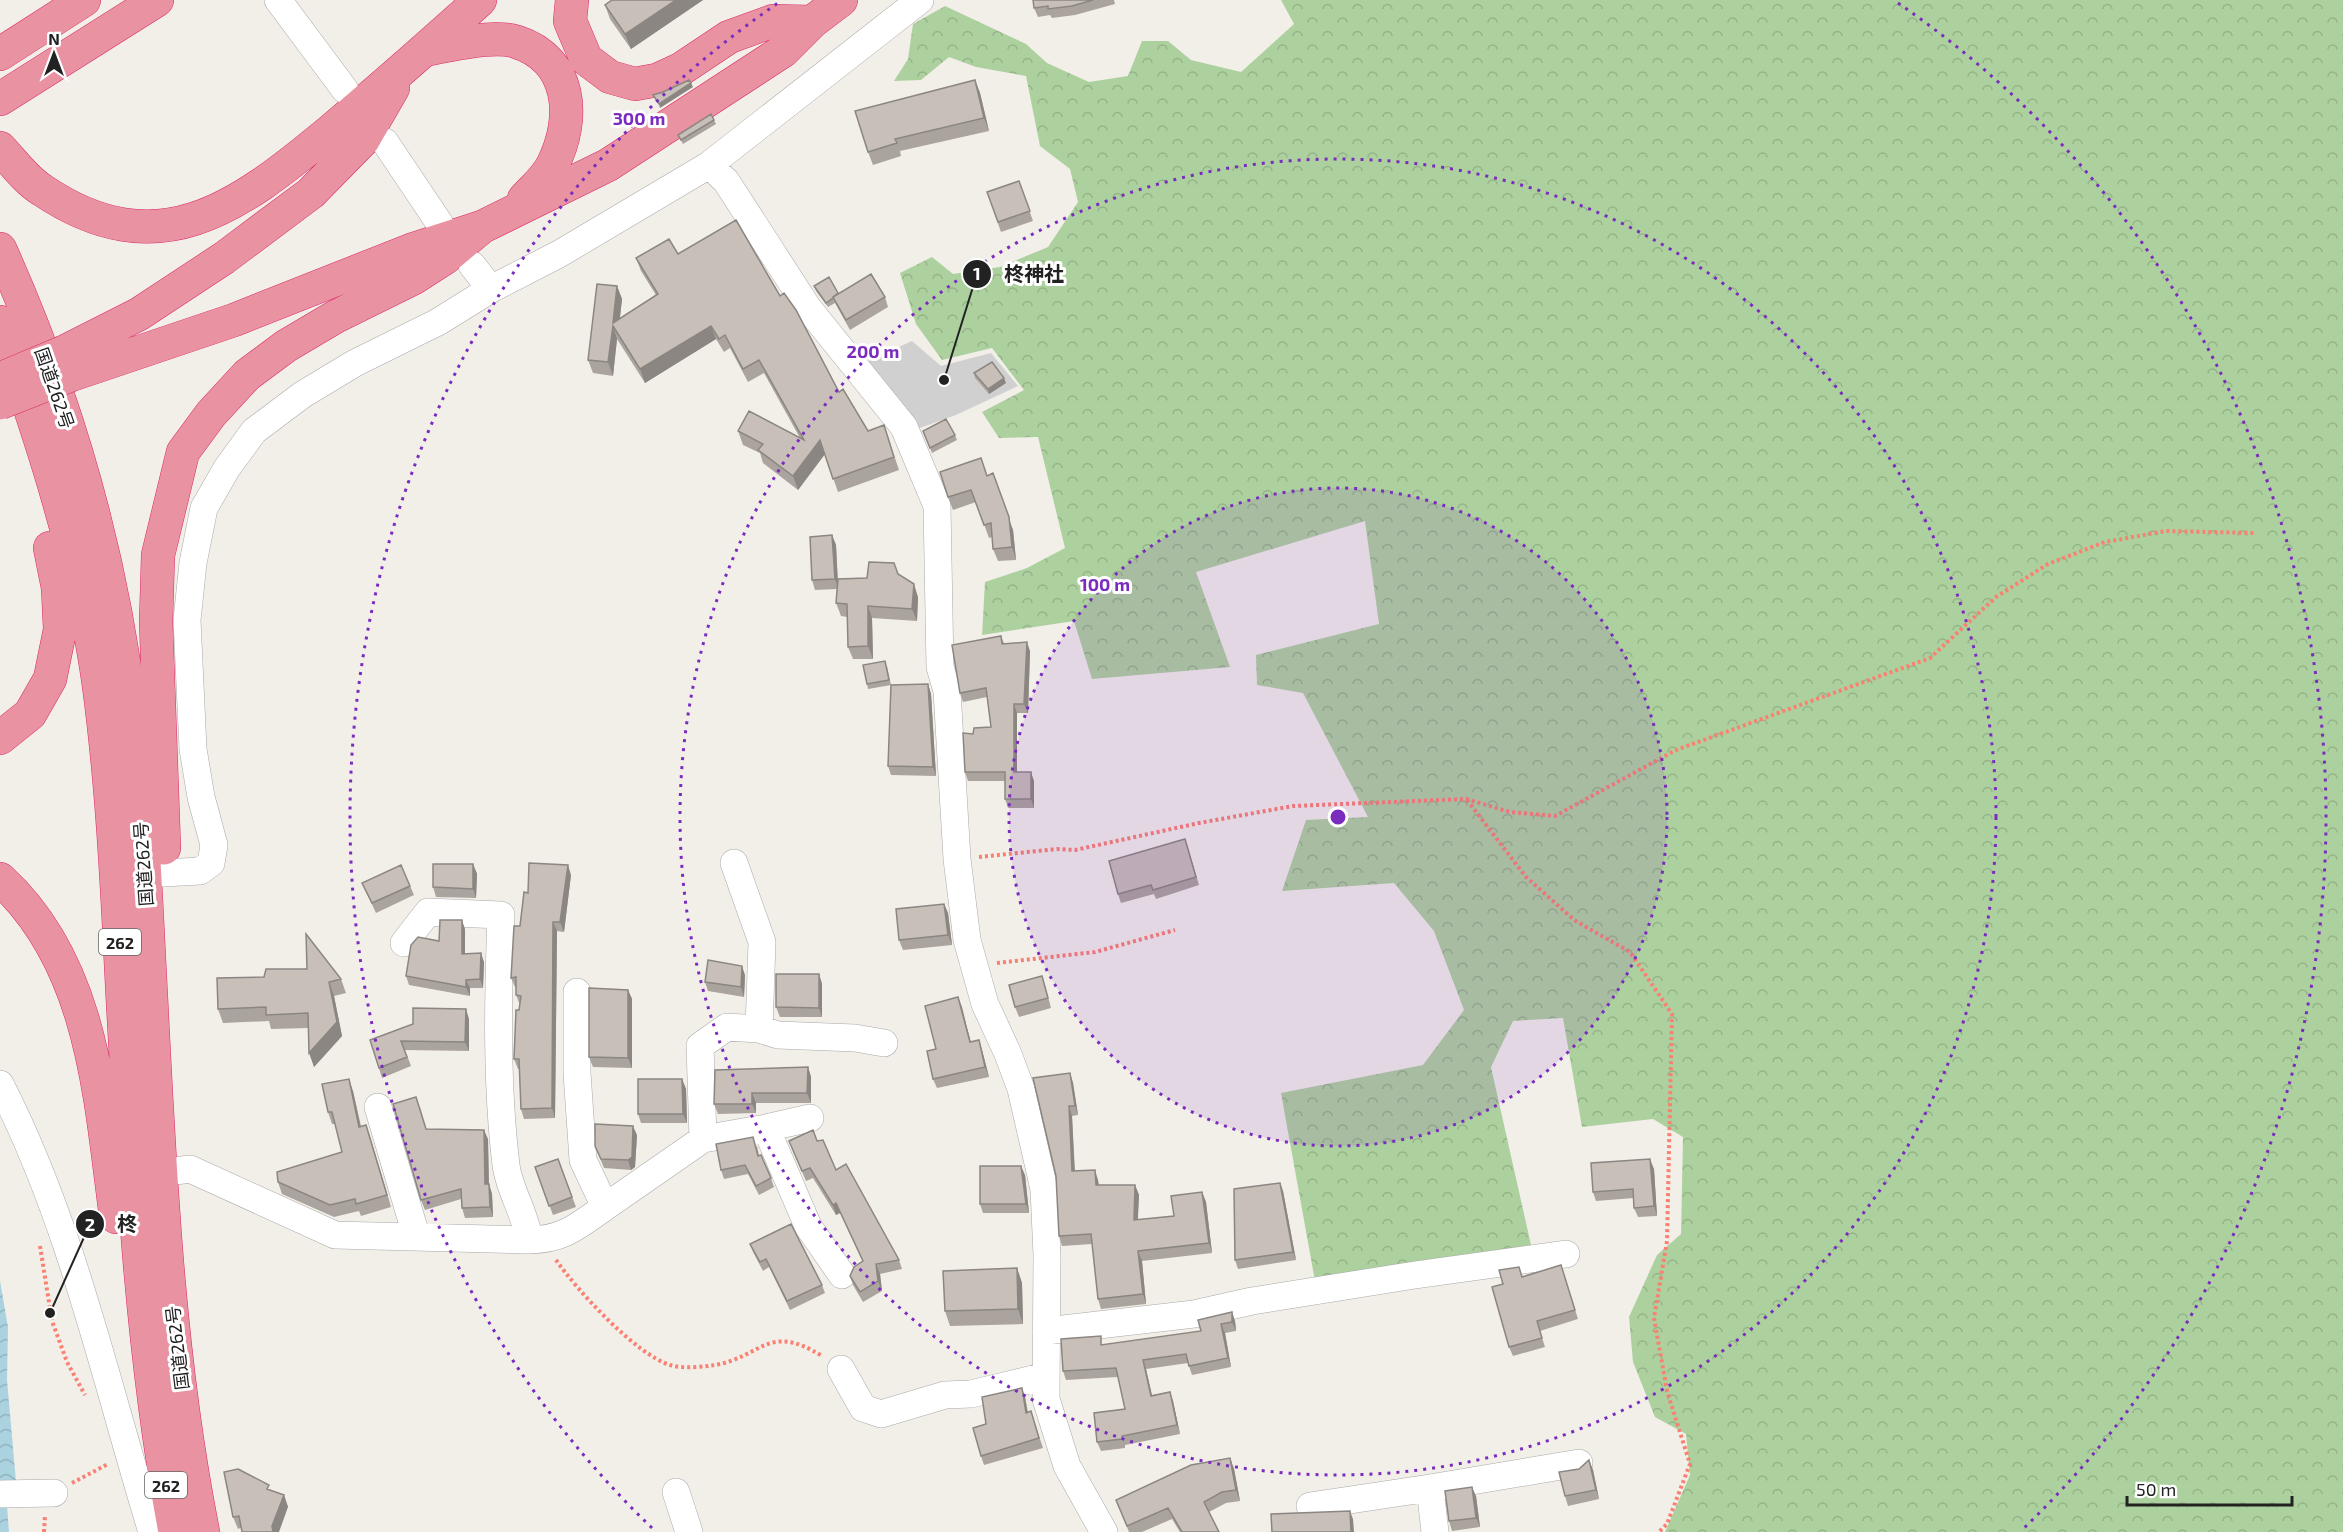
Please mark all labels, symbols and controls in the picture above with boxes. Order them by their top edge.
north arrow [24,24,84,84]
text: N [48,29,60,48]
text: 300 m [613,107,665,129]
callout: 柊神社 [962,255,1076,293]
text: 柊神社 [1004,261,1064,285]
text: 1 [973,262,981,284]
text: 200 m [847,340,899,362]
street label: 国道262号 [31,344,79,432]
text: 100 m [1080,573,1130,595]
centre of rings [1328,807,1348,827]
street label: 国道262号 [129,821,157,907]
road number: 262 [99,929,141,955]
callout: 柊 [75,1205,149,1243]
text: 柊 [117,1211,137,1235]
text: 2 [85,1213,95,1235]
street label: 国道262号 [161,1305,193,1391]
scale bar [2127,1469,2292,1507]
road number: 262 [145,1472,187,1498]
text: 50 m [2136,1478,2176,1500]

